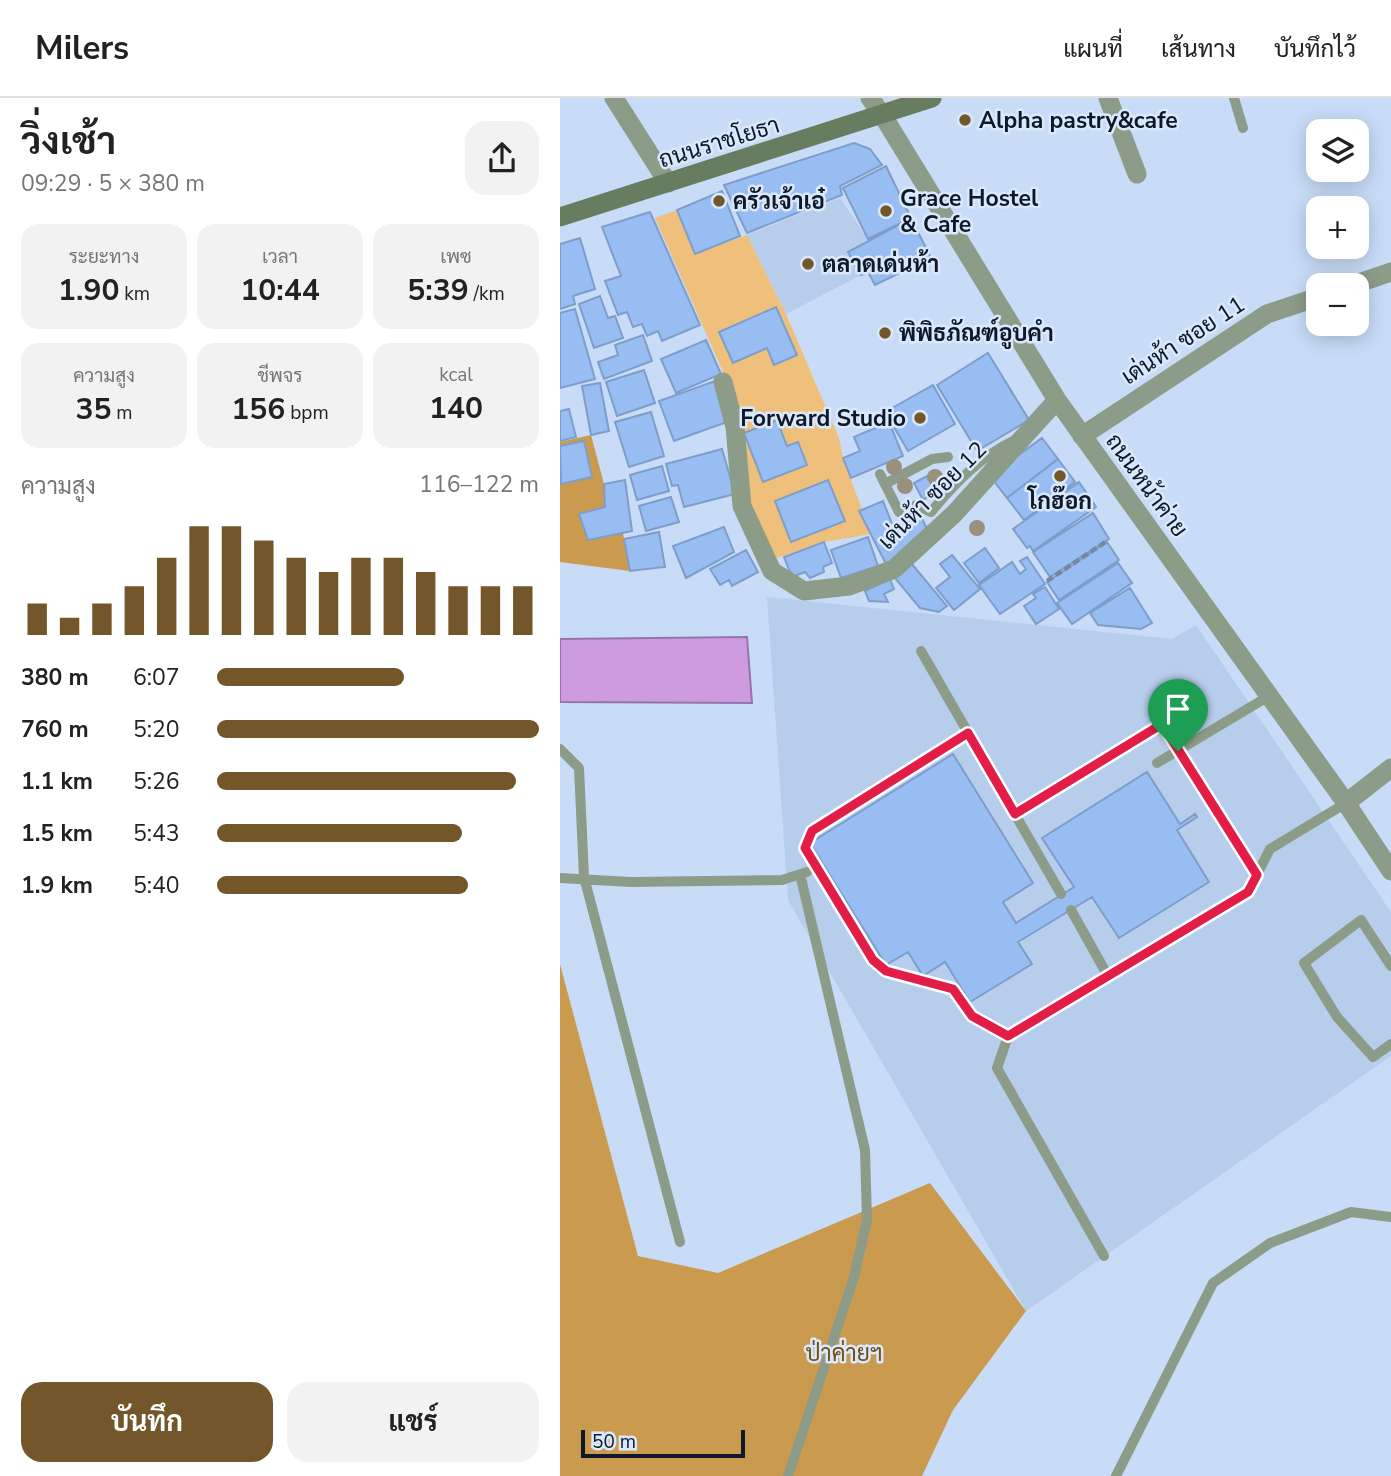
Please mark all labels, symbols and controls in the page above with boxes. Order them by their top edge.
text: Milers [35,26,129,71]
text: แผนที่ [1063,33,1123,65]
text: เส้นทาง [1161,33,1236,65]
text: บันทึกไว้ [1274,33,1356,65]
place label: Alpha pastry&cafe [979,105,1178,136]
street label: ถนนราชโยธา [655,109,783,175]
marker: Alpha pastry&cafe [957,112,973,128]
text: วิ่งเช้า [21,116,116,167]
map controls [1306,119,1369,336]
button: layers [1306,119,1369,182]
button: share [465,121,539,195]
text: 09:29 · 5 × 380 m [21,168,205,199]
place label: Grace Hostel & Cafe [900,183,1039,240]
place label: ครัวเจ้าเอ๋ [733,185,826,217]
marker: ครัวเจ้าเอ๋ [711,193,727,209]
button: + [1306,196,1369,259]
marker: Grace Hostel & Cafe [878,203,894,219]
text: ระยะทาง [69,244,139,270]
text: เวลา [262,244,298,270]
text: เพซ [440,244,472,270]
place label: ตลาดเด่นห้า [822,248,939,280]
marker: ตลาดเด่นห้า [800,256,816,272]
text: 1.90 [58,270,119,311]
text: 10:44 [240,270,320,311]
text: 5:39 [407,270,469,311]
button: − [1306,273,1369,336]
text: km [119,281,150,307]
text: /km [469,281,505,307]
street label: เด่นห้า ซอย 11 [1116,289,1251,392]
place label: พิพิธภัณฑ์อูบคำ [899,317,1054,349]
marker: พิพิธภัณฑ์อูบคำ [877,325,893,341]
text: kcal [439,362,473,388]
text: ความสูง [73,363,135,389]
text: ชีพจร [258,363,302,389]
text: 140 [429,388,483,429]
text: 35 [75,389,111,430]
text: 156 [231,389,285,430]
text: m [111,400,133,426]
text: bpm [285,400,329,426]
place label: Forward Studio [740,403,906,434]
marker: Forward Studio [912,410,928,426]
street label: ถนนหน้าค่าย [1098,427,1195,543]
street label: เด่นห้า ซอย 12 [871,434,993,556]
marker: โกฮ๊อก [1052,468,1068,484]
text: 116–122 m [419,469,539,500]
text: ความสูง [21,471,96,502]
place label: โกฮ๊อก [1026,485,1092,517]
text: 380 m [21,662,89,693]
text: 6:07 [133,662,180,693]
pin [1148,679,1208,751]
icon: arrive [1159,690,1197,728]
text: 760 m [21,714,89,745]
text: 5:20 [133,714,180,745]
text: 1.1 km [21,766,93,797]
text: 5:26 [133,766,180,797]
text: 1.5 km [21,818,93,849]
text: 5:43 [133,818,180,849]
text: 1.9 km [21,870,93,901]
text: 5:40 [133,870,180,901]
park label: ป่าค่ายฯ [806,1338,882,1369]
button: บันทึก [21,1382,273,1462]
button: แชร์ [287,1382,539,1462]
scale bar [581,1427,746,1459]
text: 50 m [592,1429,636,1455]

